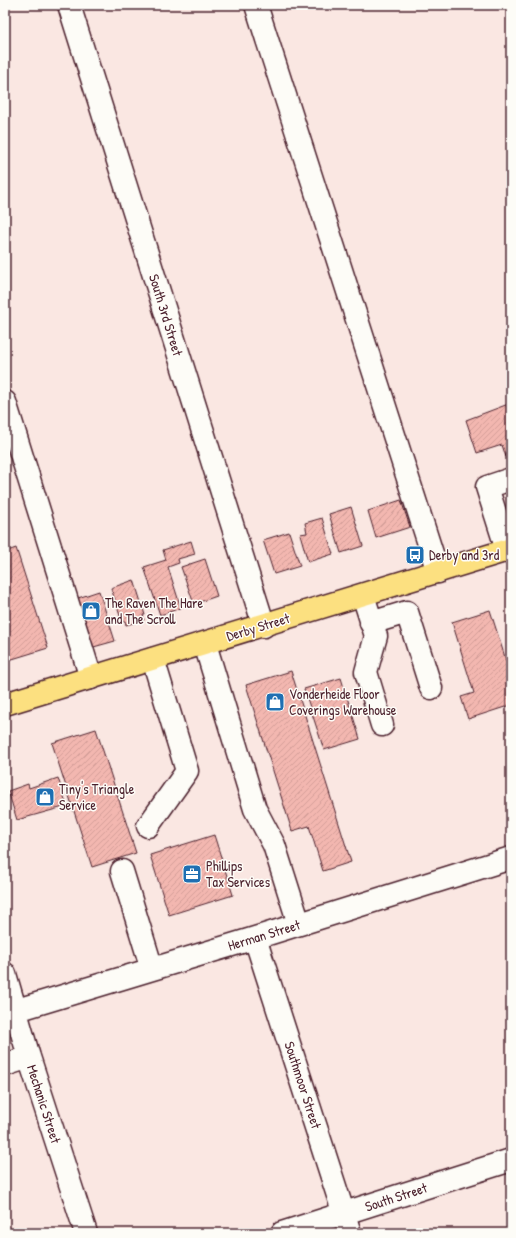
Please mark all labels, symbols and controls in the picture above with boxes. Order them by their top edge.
street label: South 3rd Street [145,272,188,358]
bus stop icon: Derby and 3rd [404,544,426,566]
place label: Derby and 3rd [429,545,500,565]
place label: The Raven The Hare and The Scroll [105,593,203,628]
shop icon: The Raven The Hare and The Scroll [80,600,102,622]
street label: Derby Street [224,608,292,646]
place label: Vonderheide Floor Coverings Warehouse [289,684,397,720]
shop icon: Vonderheide Floor Coverings Warehouse [264,691,286,713]
place label: Tiny's Triangle Service [59,779,135,814]
shop icon: Tiny's Triangle Service [34,786,56,808]
place label: Phillips Tax Services [206,856,270,891]
office icon: Phillips Tax Services [181,863,203,885]
street label: Herman Street [225,914,303,955]
street label: Southmoor Street [280,1039,327,1131]
street label: Mechanic Street [23,1062,66,1146]
street label: South Street [362,1178,429,1215]

